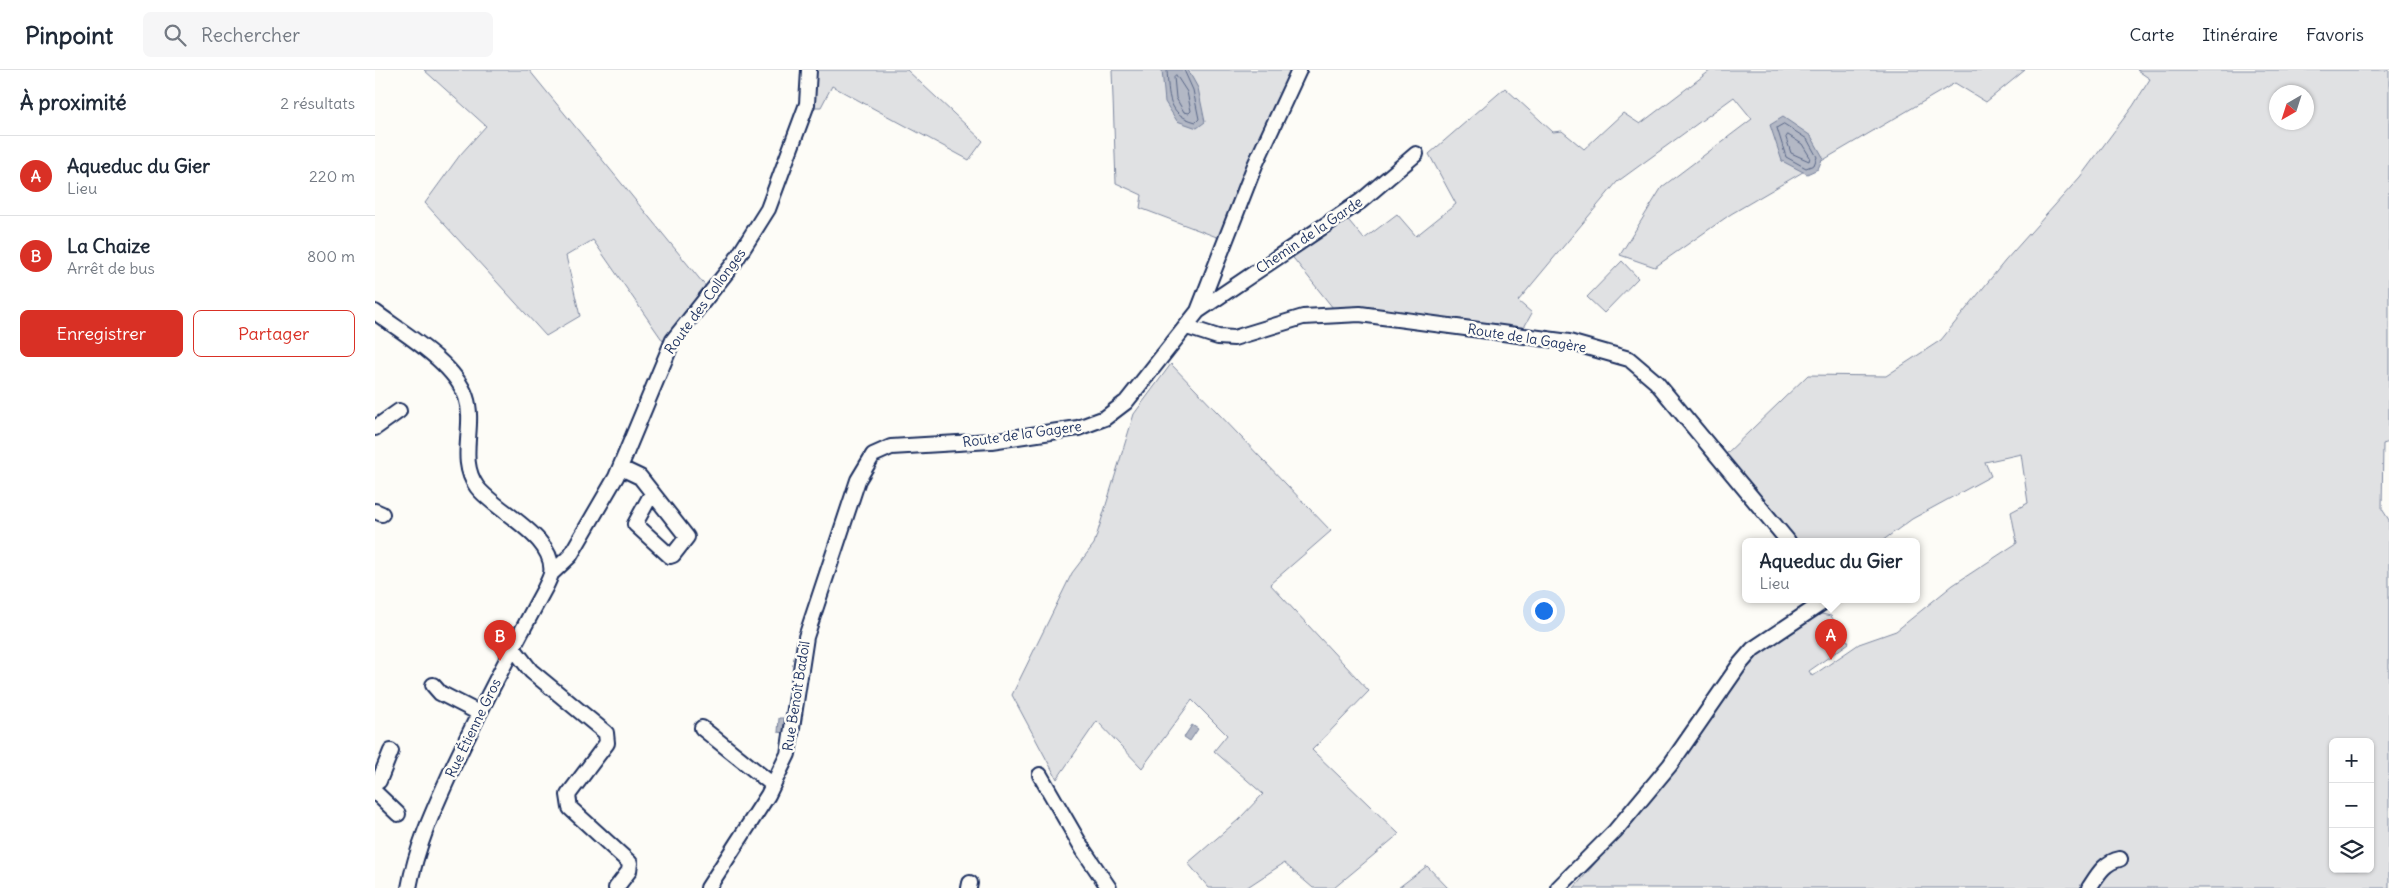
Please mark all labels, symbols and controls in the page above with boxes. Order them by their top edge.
search box [143,12,493,57]
text: Pinpoint [25,20,113,50]
icon: search [161,21,189,49]
text: Rechercher [201,23,300,47]
text: Carte [2129,23,2174,46]
text: Itinéraire [2202,23,2278,46]
text: Favoris [2306,23,2364,46]
north arrow [2269,85,2314,130]
text: À proximité [20,89,127,116]
text: 2 résultats [280,93,355,113]
text: Aqueduc du Gier [67,154,210,178]
text: A [31,166,41,186]
text: 220 m [309,166,355,186]
text: Lieu [67,178,97,198]
street label: Chemin de la Garde [1252,193,1366,277]
text: La Chaize [67,234,150,258]
street label: Route des Collonges [661,244,749,358]
text: B [31,246,41,266]
text: 800 m [307,246,355,266]
text: Arrêt de bus [67,258,155,278]
button: Enregistrer [20,310,183,357]
button: Partager [193,310,355,357]
street label: Route de la Gagère [1466,320,1588,356]
street label: Route de la Gagere [961,417,1083,451]
popup [1742,538,1920,603]
text: Aqueduc du Gier [1759,549,1903,573]
text: Lieu [1759,573,1790,593]
your location [1531,598,1557,624]
pin: A [1815,619,1847,660]
pin: B [484,620,516,661]
street label: Rue Benoît Badoil [778,640,814,752]
street label: Rue Étienne Gros [441,675,505,781]
map controls [2329,738,2374,873]
button: + [2329,738,2374,783]
button: − [2329,783,2374,828]
button: layers [2329,828,2374,873]

